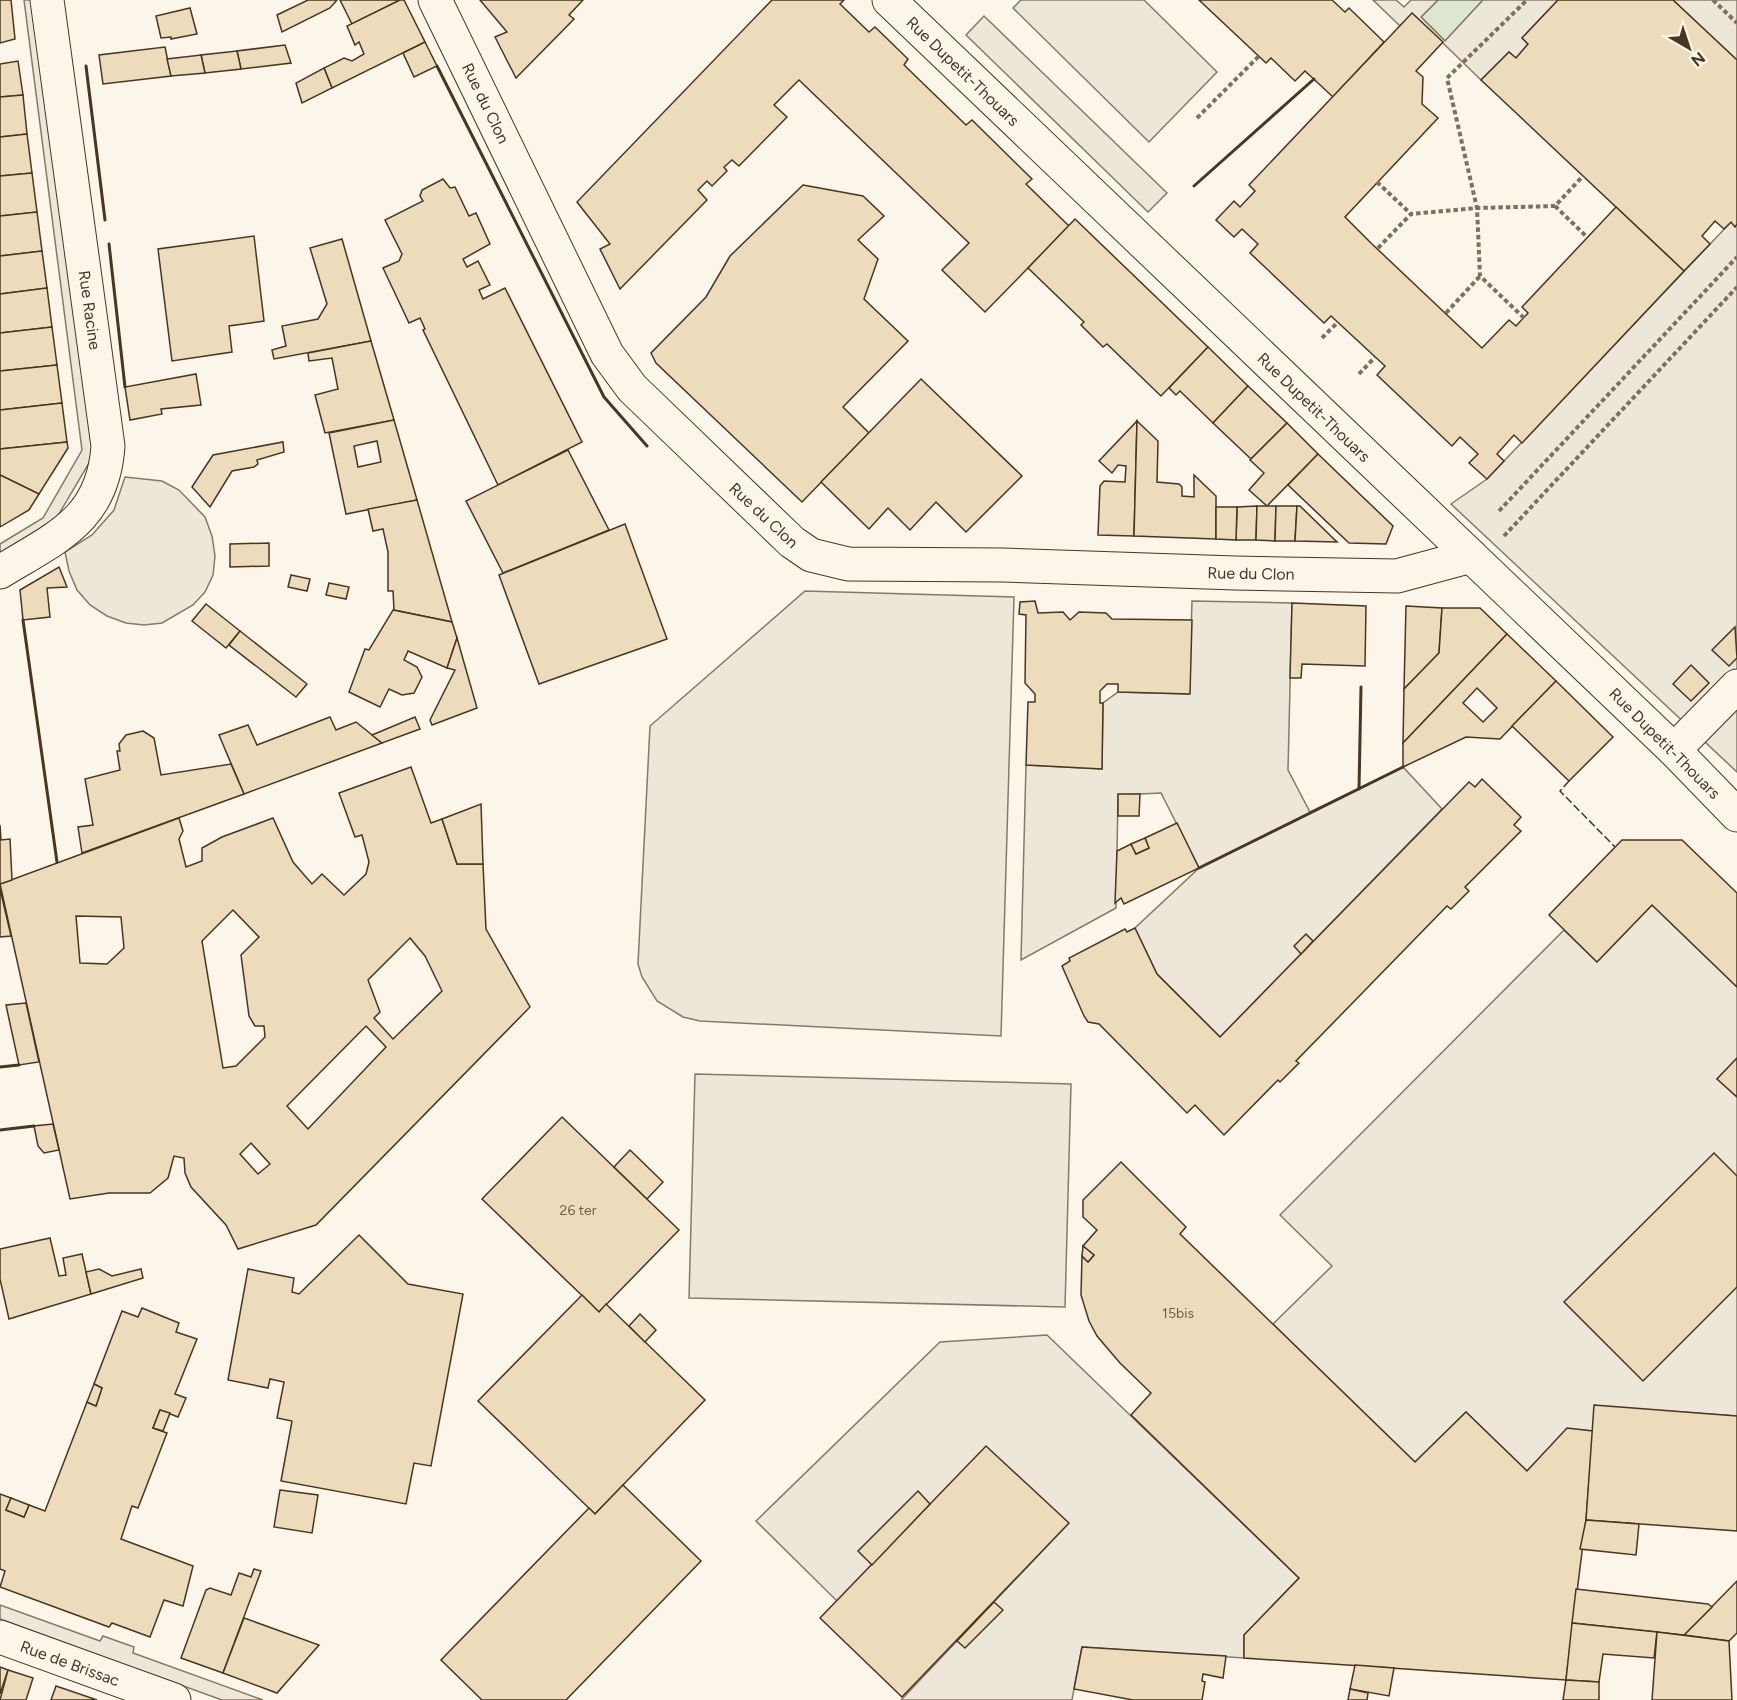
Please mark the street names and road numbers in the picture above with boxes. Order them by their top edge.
street label: Rue Dupetit-Thouars [902,13,1023,130]
street label: Rue du Clon [458,60,513,147]
street label: Rue Racine [75,269,105,351]
street label: Rue Dupetit-Thouars [1253,349,1374,466]
street label: Rue du Clon [725,479,802,552]
street label: Rue du Clon [1207,563,1295,584]
street label: Rue Dupetit-Thouars [1605,684,1724,803]
street label: Rue de Brissac [18,1637,122,1690]

